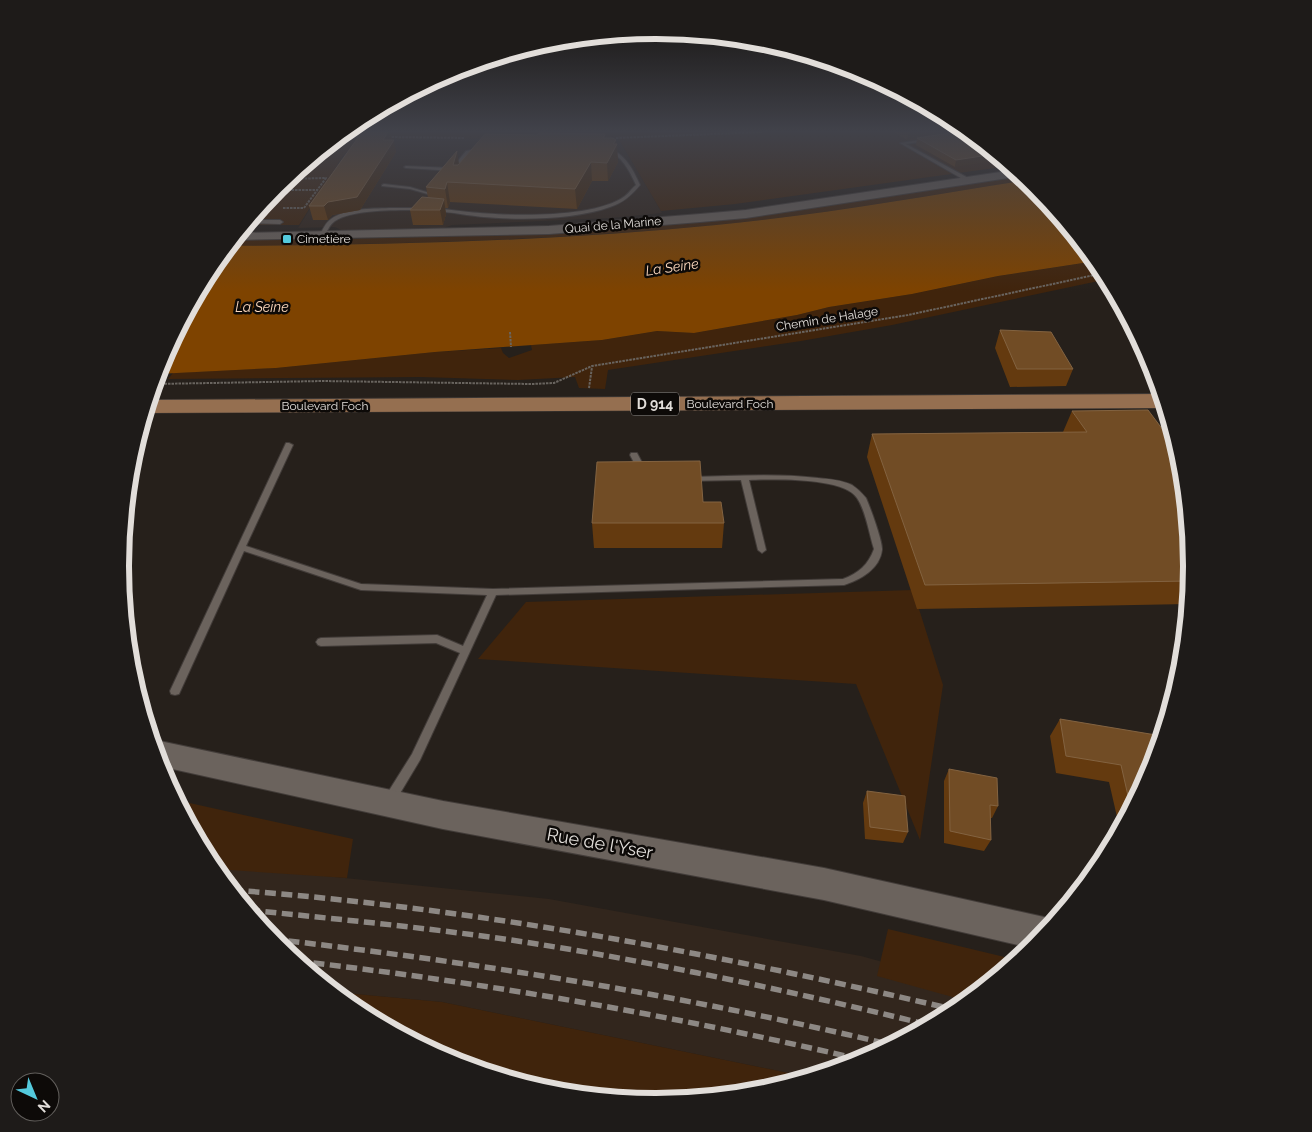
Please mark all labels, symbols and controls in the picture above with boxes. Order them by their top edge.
street label: Quai de la Marine [564,214,662,236]
place label: Cimetière [297,232,351,246]
marker: Cimetière [281,233,293,245]
water label: La Seine [644,255,700,279]
water label: La Seine [235,299,289,315]
street label: Chemin de Halage [775,304,879,334]
road number: D 914 [631,392,679,416]
street label: Boulevard Foch [686,397,774,411]
street label: Boulevard Foch [281,399,369,413]
street label: Rue de l'Yser [545,823,655,863]
north arrow [10,1072,60,1122]
text: N [35,1097,53,1116]

